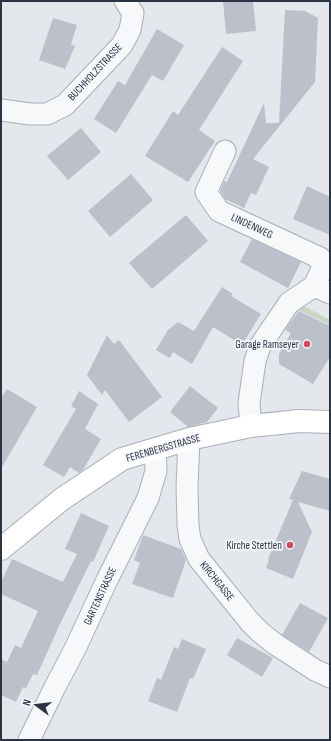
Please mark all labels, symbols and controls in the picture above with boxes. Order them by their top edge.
street label: BUCHHOLZSTRASSE [65,41,125,103]
street label: LINDENWEG [229,211,275,241]
place label: Garage Ramseyer [235,338,299,351]
marker: Garage Ramseyer [302,339,312,349]
street label: FERENBERGSTRASSE [124,431,202,465]
place label: Kirche Stettlen [226,539,282,552]
marker: Kirche Stettlen [285,540,295,550]
street label: KIRCHGASSE [197,559,237,603]
street label: GARTENSTRASSE [81,565,119,627]
north arrow [16,685,56,725]
text: N [20,698,34,707]

